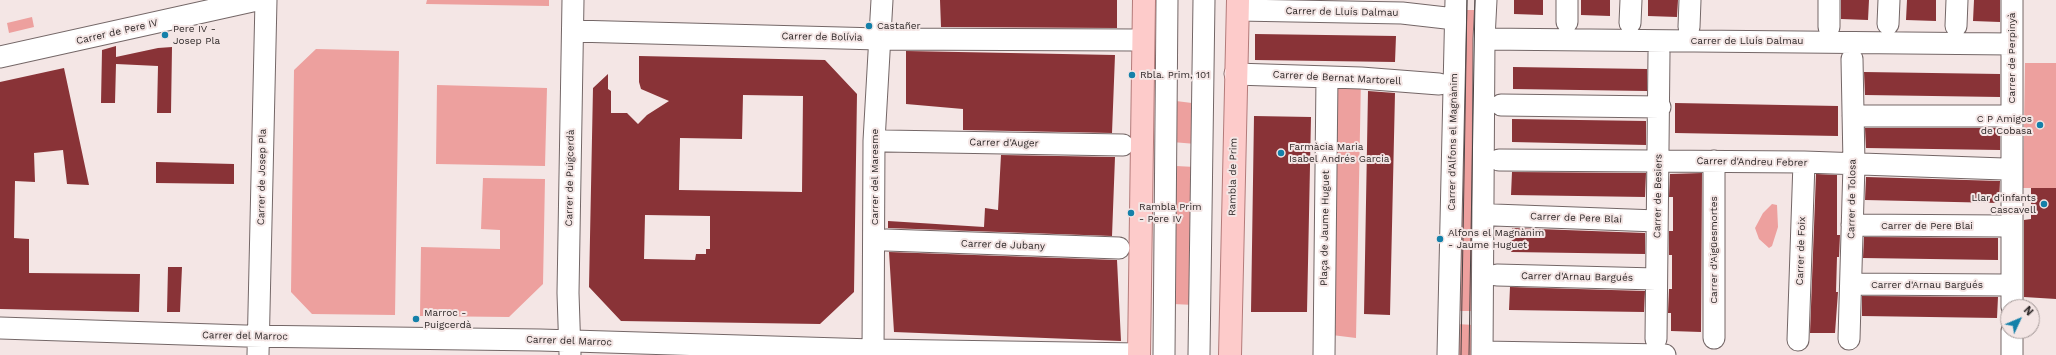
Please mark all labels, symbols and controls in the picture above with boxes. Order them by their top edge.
street label: Carrer de Lluís Dalmau [1285,5,1399,19]
street label: Carrer de Perpinyà [2006,13,2018,103]
street label: Carrer de Pere IV [75,17,159,47]
place label: Castañer [877,20,921,32]
marker: Castañer [864,21,874,31]
place label: Pere IV - Josep Pla [173,23,220,46]
marker: Pere IV - Josep Pla [160,30,170,40]
street label: Carrer de Bolívia [781,30,863,44]
street label: Carrer de Lluís Dalmau [1690,35,1804,47]
place label: Rbla. Prim, 101 [1140,69,1210,81]
street label: Carrer de Bernat Martorell [1272,69,1402,87]
marker: Rbla. Prim, 101 [1127,70,1137,80]
street label: Carrer d'Alfons el Magnànim [1446,73,1460,211]
place label: C P Amigos de Cobasa [1977,113,2032,136]
marker: C P Amigos de Cobasa [2035,120,2045,130]
street label: Carrer de Josep Pla [255,129,269,225]
street label: Carrer del Maresme [869,129,881,225]
street label: Carrer de Puigcerdà [563,130,577,226]
street label: Carrer d'Auger [969,136,1039,150]
street label: Rambla de Prim [1226,138,1240,216]
place label: Farmàcia Maria Isabel Andrés Garcia [1289,141,1389,164]
marker: Farmàcia Maria Isabel Andrés Garcia [1276,148,1286,158]
street label: Carrer de Besiers [1651,154,1665,238]
street label: Carrer d'Andreu Febrer [1696,155,1808,169]
street label: Carrer de Tolosa [1845,159,1859,239]
street label: Plaça de Jaume Huguet [1318,170,1332,286]
place label: Llar d'infants Cascavell [1972,192,2036,216]
street label: Carrer d'Aigüesmortes [1708,196,1720,304]
marker: Llar d'infants Cascavell [2039,199,2049,209]
place label: Rambla Prim - Pere IV [1139,201,1202,224]
marker: Rambla Prim - Pere IV [1126,208,1136,218]
street label: Carrer de Pere Blai [1530,210,1622,226]
street label: Carrer de Foix [1794,216,1808,286]
street label: Carrer de Pere Blai [1881,220,1973,232]
place label: Alfons el Magnànim - Jaume Huguet [1448,227,1544,250]
marker: Alfons el Magnànim - Jaume Huguet [1435,234,1445,244]
street label: Carrer de Jubany [961,238,1045,252]
street label: Carrer d'Arnau Bargués [1521,270,1633,284]
street label: Carrer d'Arnau Bargués [1871,279,1983,291]
north arrow [2000,299,2040,339]
text: N [2021,304,2036,318]
place label: Marroc - Puigcerdà [424,307,471,330]
marker: Marroc - Puigcerdà [411,314,421,324]
street label: Carrer del Marroc [202,329,288,343]
street label: Carrer del Marroc [526,334,612,348]

